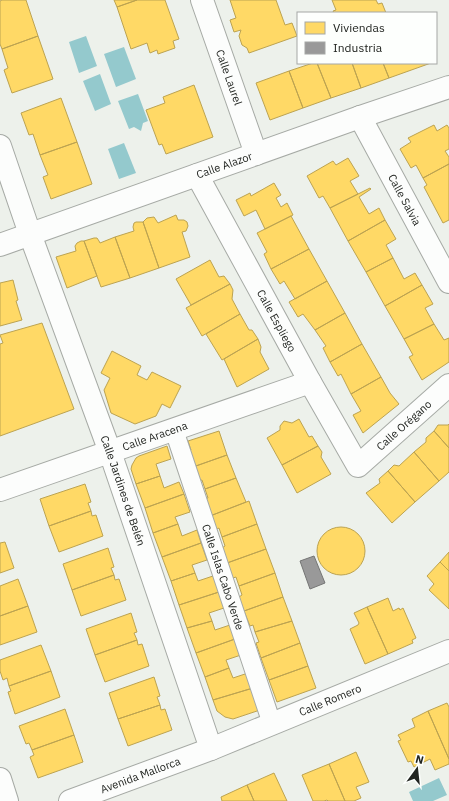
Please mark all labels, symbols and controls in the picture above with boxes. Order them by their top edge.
legend [297,12,437,64]
text: Viviendas [333,20,385,35]
text: Industria [333,40,383,55]
street label: Calle Laurel [213,48,245,107]
street label: Calle Alazor [194,149,254,182]
street label: Calle Salvia [385,172,424,228]
street label: Calle Espliego [254,287,299,354]
street label: Calle Orégano [373,397,434,453]
street label: Calle Aracena [121,418,189,454]
street label: Calle Jardines de Belén [98,434,148,548]
street label: Calle Islas Cabo Verde [199,522,247,632]
street label: Calle Romero [297,681,363,719]
north arrow [397,749,437,789]
text: N [414,752,425,767]
street label: Avenida Mallorca [98,754,183,796]

